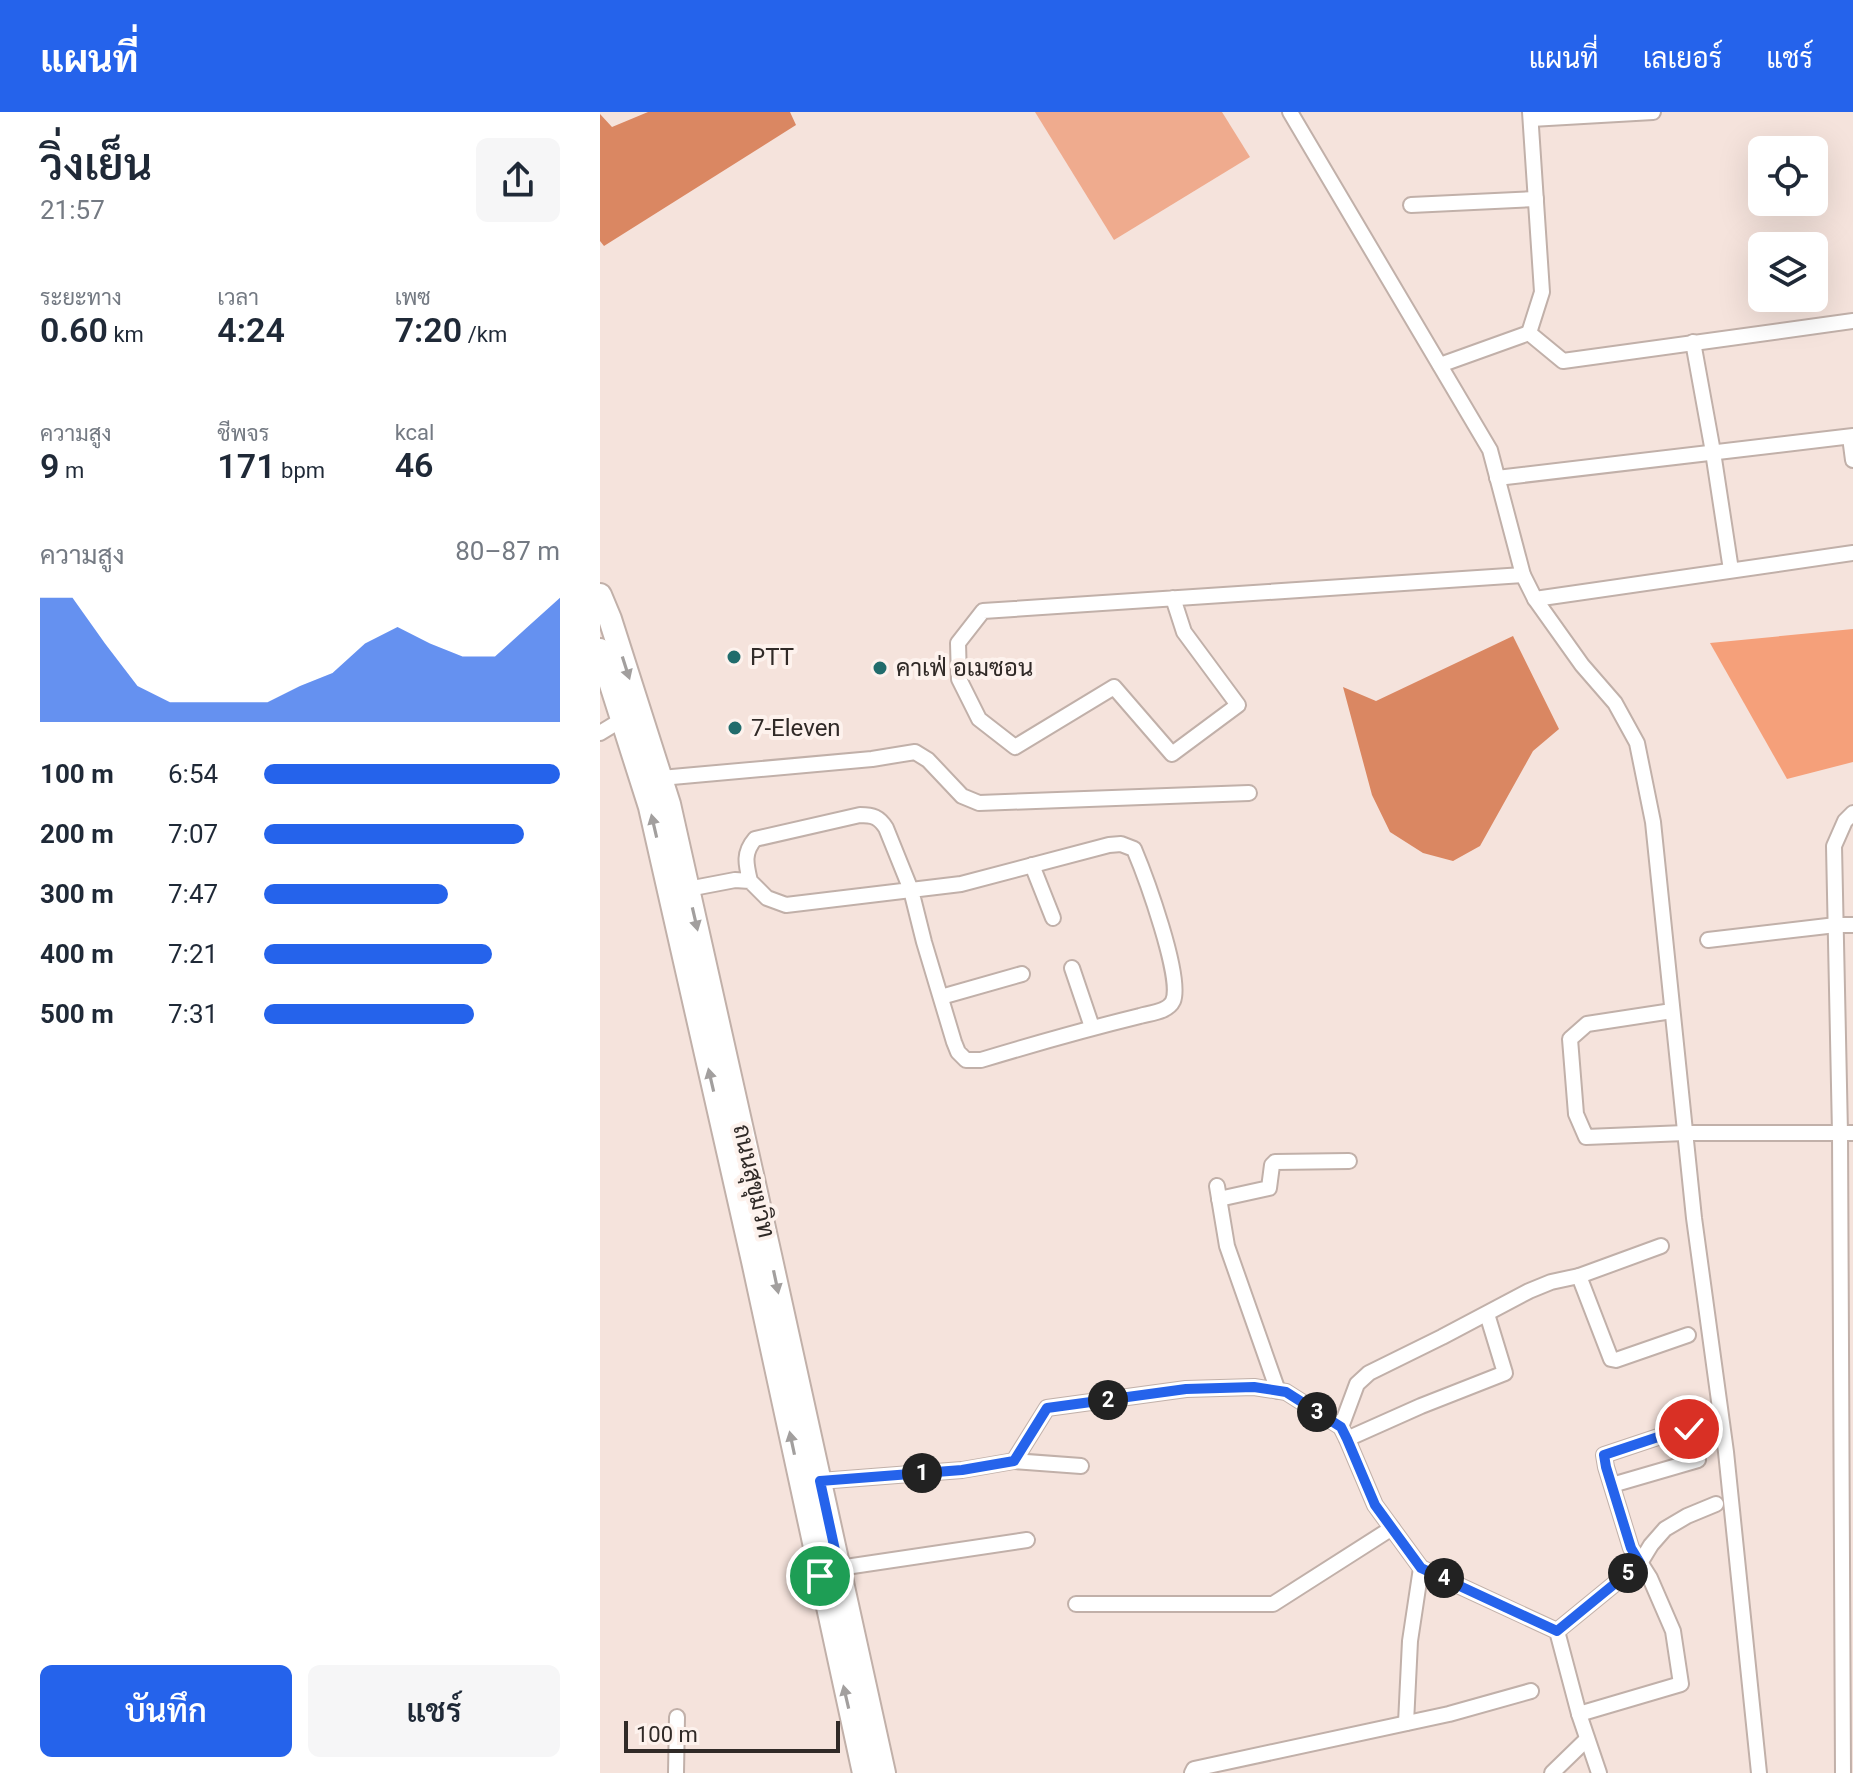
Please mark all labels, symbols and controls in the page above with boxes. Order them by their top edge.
text: แผนที่ [40,37,139,81]
text: แผนที่ [1529,42,1599,75]
text: เลเยอร์ [1643,42,1722,75]
text: แชร์ [1766,42,1813,75]
map controls [1748,136,1828,312]
button: locate [1748,136,1828,216]
button: share [476,138,560,222]
text: วิ่งเย็น [40,139,152,191]
text: 21:57 [40,195,105,225]
button: layers [1748,232,1828,312]
text: ระยะทาง [40,285,122,310]
text: เวลา [217,285,259,310]
text: เพซ [395,285,431,310]
text: 0.60 [40,310,108,350]
text: 4:24 [217,310,285,350]
text: 7:20 [395,310,462,350]
text: km [108,322,144,347]
text: /km [462,322,507,347]
text: kcal [395,420,434,445]
text: ความสูง [40,421,111,446]
text: ชีพจร [217,421,269,446]
text: 46 [395,445,434,485]
text: 9 [40,446,59,486]
text: 171 [217,446,276,486]
text: m [59,458,84,483]
text: bpm [276,458,325,483]
text: 80–87 m [455,536,560,566]
text: ความสูง [40,540,124,570]
place label: PTT [750,643,794,671]
marker: PTT [725,648,743,666]
place label: คาเฟ่ อเมซอน [896,654,1033,682]
one-way arrow [620,657,633,681]
marker: คาเฟ่ อเมซอน [871,659,889,677]
place label: 7-Eleven [751,714,841,742]
marker: 7-Eleven [726,719,744,737]
text: 100 m [40,759,114,789]
text: 6:54 [168,759,218,789]
one-way arrow [647,813,660,838]
text: 200 m [40,819,114,849]
text: 7:07 [168,819,218,849]
text: 300 m [40,879,114,909]
text: 7:47 [168,879,218,909]
one-way arrow [689,907,701,932]
text: 400 m [40,939,114,969]
text: 7:21 [168,939,218,969]
text: 500 m [40,999,114,1029]
text: 7:31 [168,999,218,1029]
one-way arrow [705,1067,717,1092]
street label: ถนนสุขุมวิท [725,1122,781,1241]
one-way arrow [770,1270,783,1295]
pin: 2 [1088,1380,1128,1420]
text: 2 [1102,1387,1114,1412]
pin: 3 [1297,1392,1337,1432]
pin [1655,1395,1723,1463]
text: 3 [1311,1399,1323,1424]
icon: check [1667,1407,1711,1451]
one-way arrow [785,1430,798,1455]
pin: 1 [902,1453,942,1493]
text: 1 [916,1460,928,1485]
pin [786,1542,854,1610]
pin: 5 [1608,1553,1648,1593]
icon: arrive [798,1554,842,1598]
pin: 4 [1424,1558,1464,1598]
text: 5 [1622,1560,1634,1585]
text: 4 [1438,1565,1450,1590]
button: บันทึก [40,1665,292,1757]
button: แชร์ [308,1665,560,1757]
one-way arrow [839,1684,852,1709]
scale bar [624,1717,840,1753]
text: 100 m [636,1722,698,1747]

